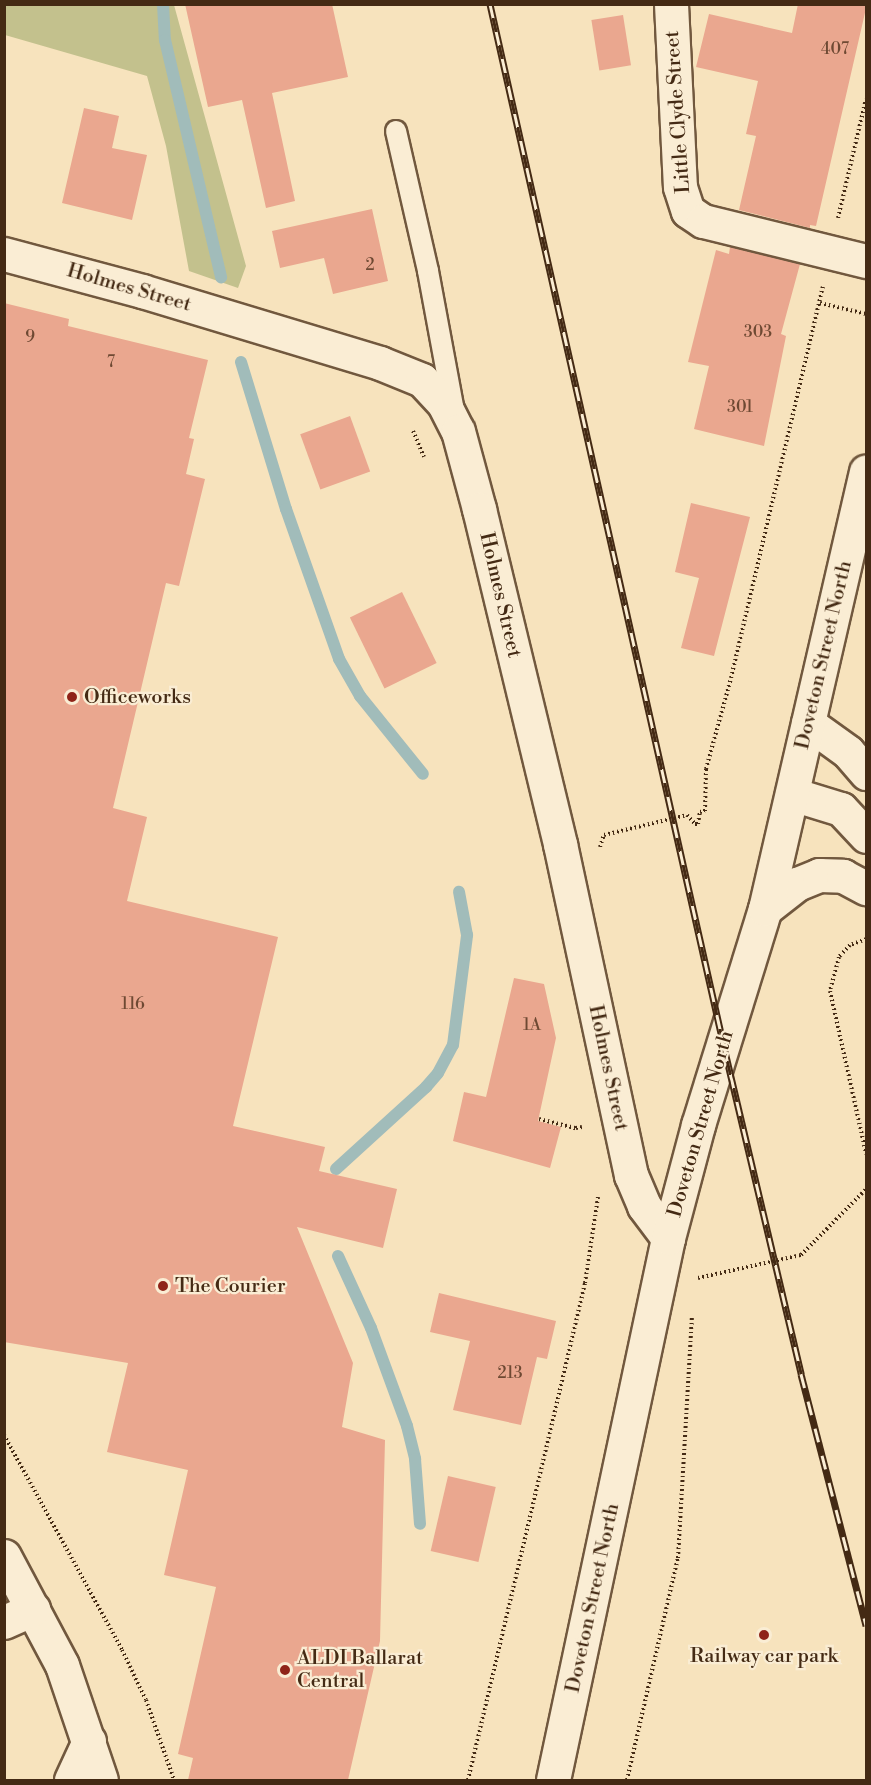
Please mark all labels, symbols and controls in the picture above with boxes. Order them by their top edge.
street label: Little Clyde Street [660,30,696,194]
house number: 407 [821,39,849,59]
house number: 2 [365,255,375,275]
street label: Holmes Street [64,259,194,317]
house number: 303 [744,322,772,342]
house number: 9 [25,327,35,347]
house number: 7 [107,352,115,372]
house number: 301 [727,397,753,417]
street label: Holmes Street [474,530,526,660]
street label: Doveton Street North [791,558,857,752]
place label: Officeworks [84,685,191,709]
marker: Officeworks [65,690,79,704]
house number: 116 [121,994,145,1014]
street label: Holmes Street [583,1003,633,1133]
house number: 1A [523,1015,541,1035]
street label: Doveton Street North [663,1028,739,1220]
place label: The Courier [175,1274,286,1298]
marker: The Courier [156,1279,170,1293]
house number: 213 [497,1363,523,1383]
street label: Doveton Street North [561,1501,625,1695]
marker: Railway car park [757,1628,771,1642]
place label: Railway car park [690,1644,838,1668]
place label: ALDI Ballarat Central [297,1646,423,1693]
marker: ALDI Ballarat Central [278,1663,292,1677]

